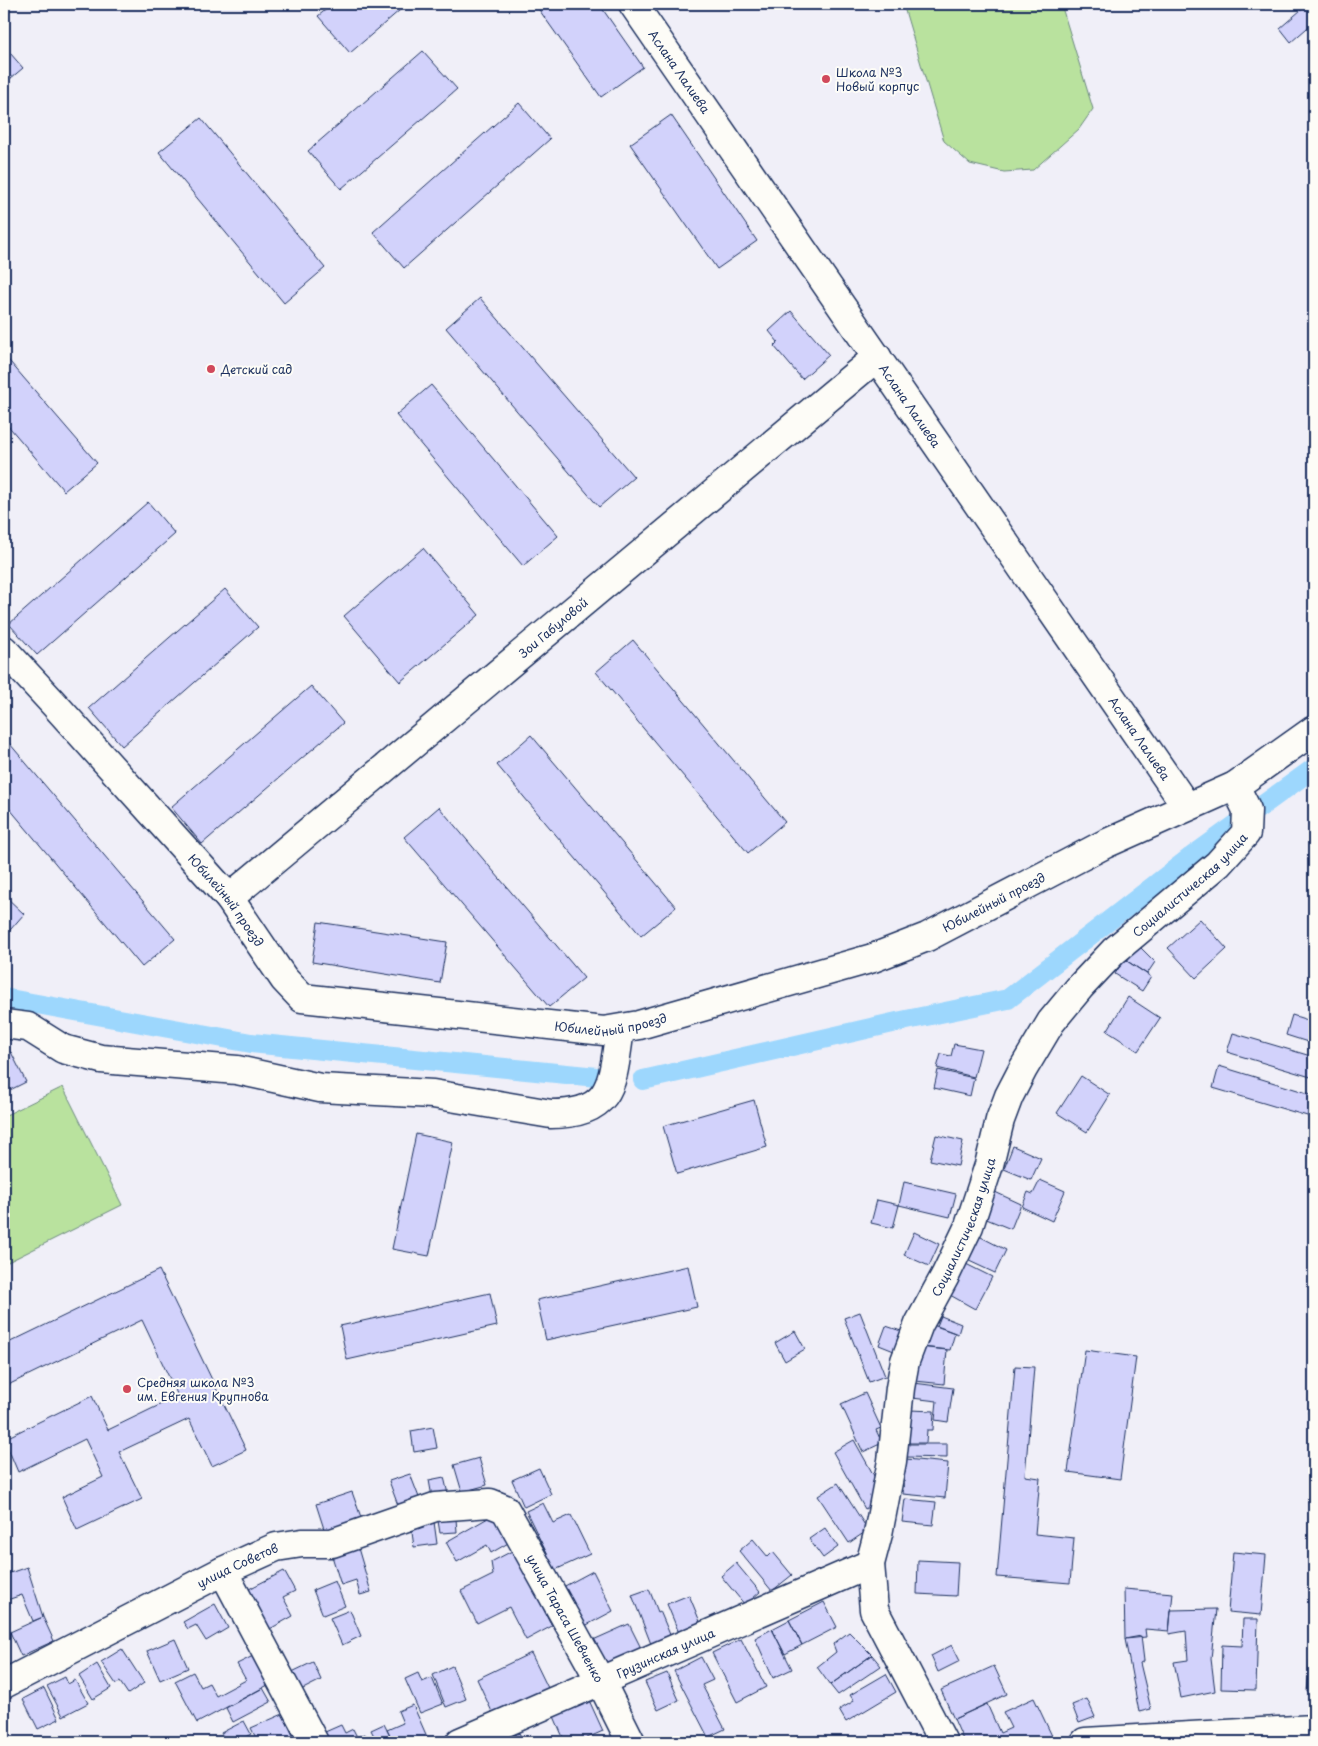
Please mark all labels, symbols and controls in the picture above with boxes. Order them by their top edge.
street label: Аслана Лалиева [644,26,715,117]
place label: Школа №3 Новый корпус [836,63,919,95]
marker: Школа №3 Новый корпус [820,73,832,85]
place label: Детский сад [220,360,292,378]
street label: Аслана Лалиева [875,360,946,451]
marker: Детский сад [205,363,217,375]
street label: Зои Габуловой [514,593,591,662]
street label: Аслана Лалиева [1104,693,1175,784]
street label: Социалистическая улица [1128,828,1252,941]
street label: Юбилейный проезд [184,850,268,950]
street label: Юбилейный проезд [939,868,1048,936]
street label: Юбилейный проезд [554,1008,669,1040]
street label: Социалистическая улица [927,1155,1000,1300]
place label: Средняя школа №3 им. Евгения Крупнова [137,1373,269,1405]
marker: Средняя школа №3 им. Евгения Крупнова [121,1383,133,1395]
street label: улица Советов [194,1538,281,1592]
street label: улица Тараса Шевченко [523,1550,609,1686]
street label: Грузинская улица [613,1623,718,1682]

